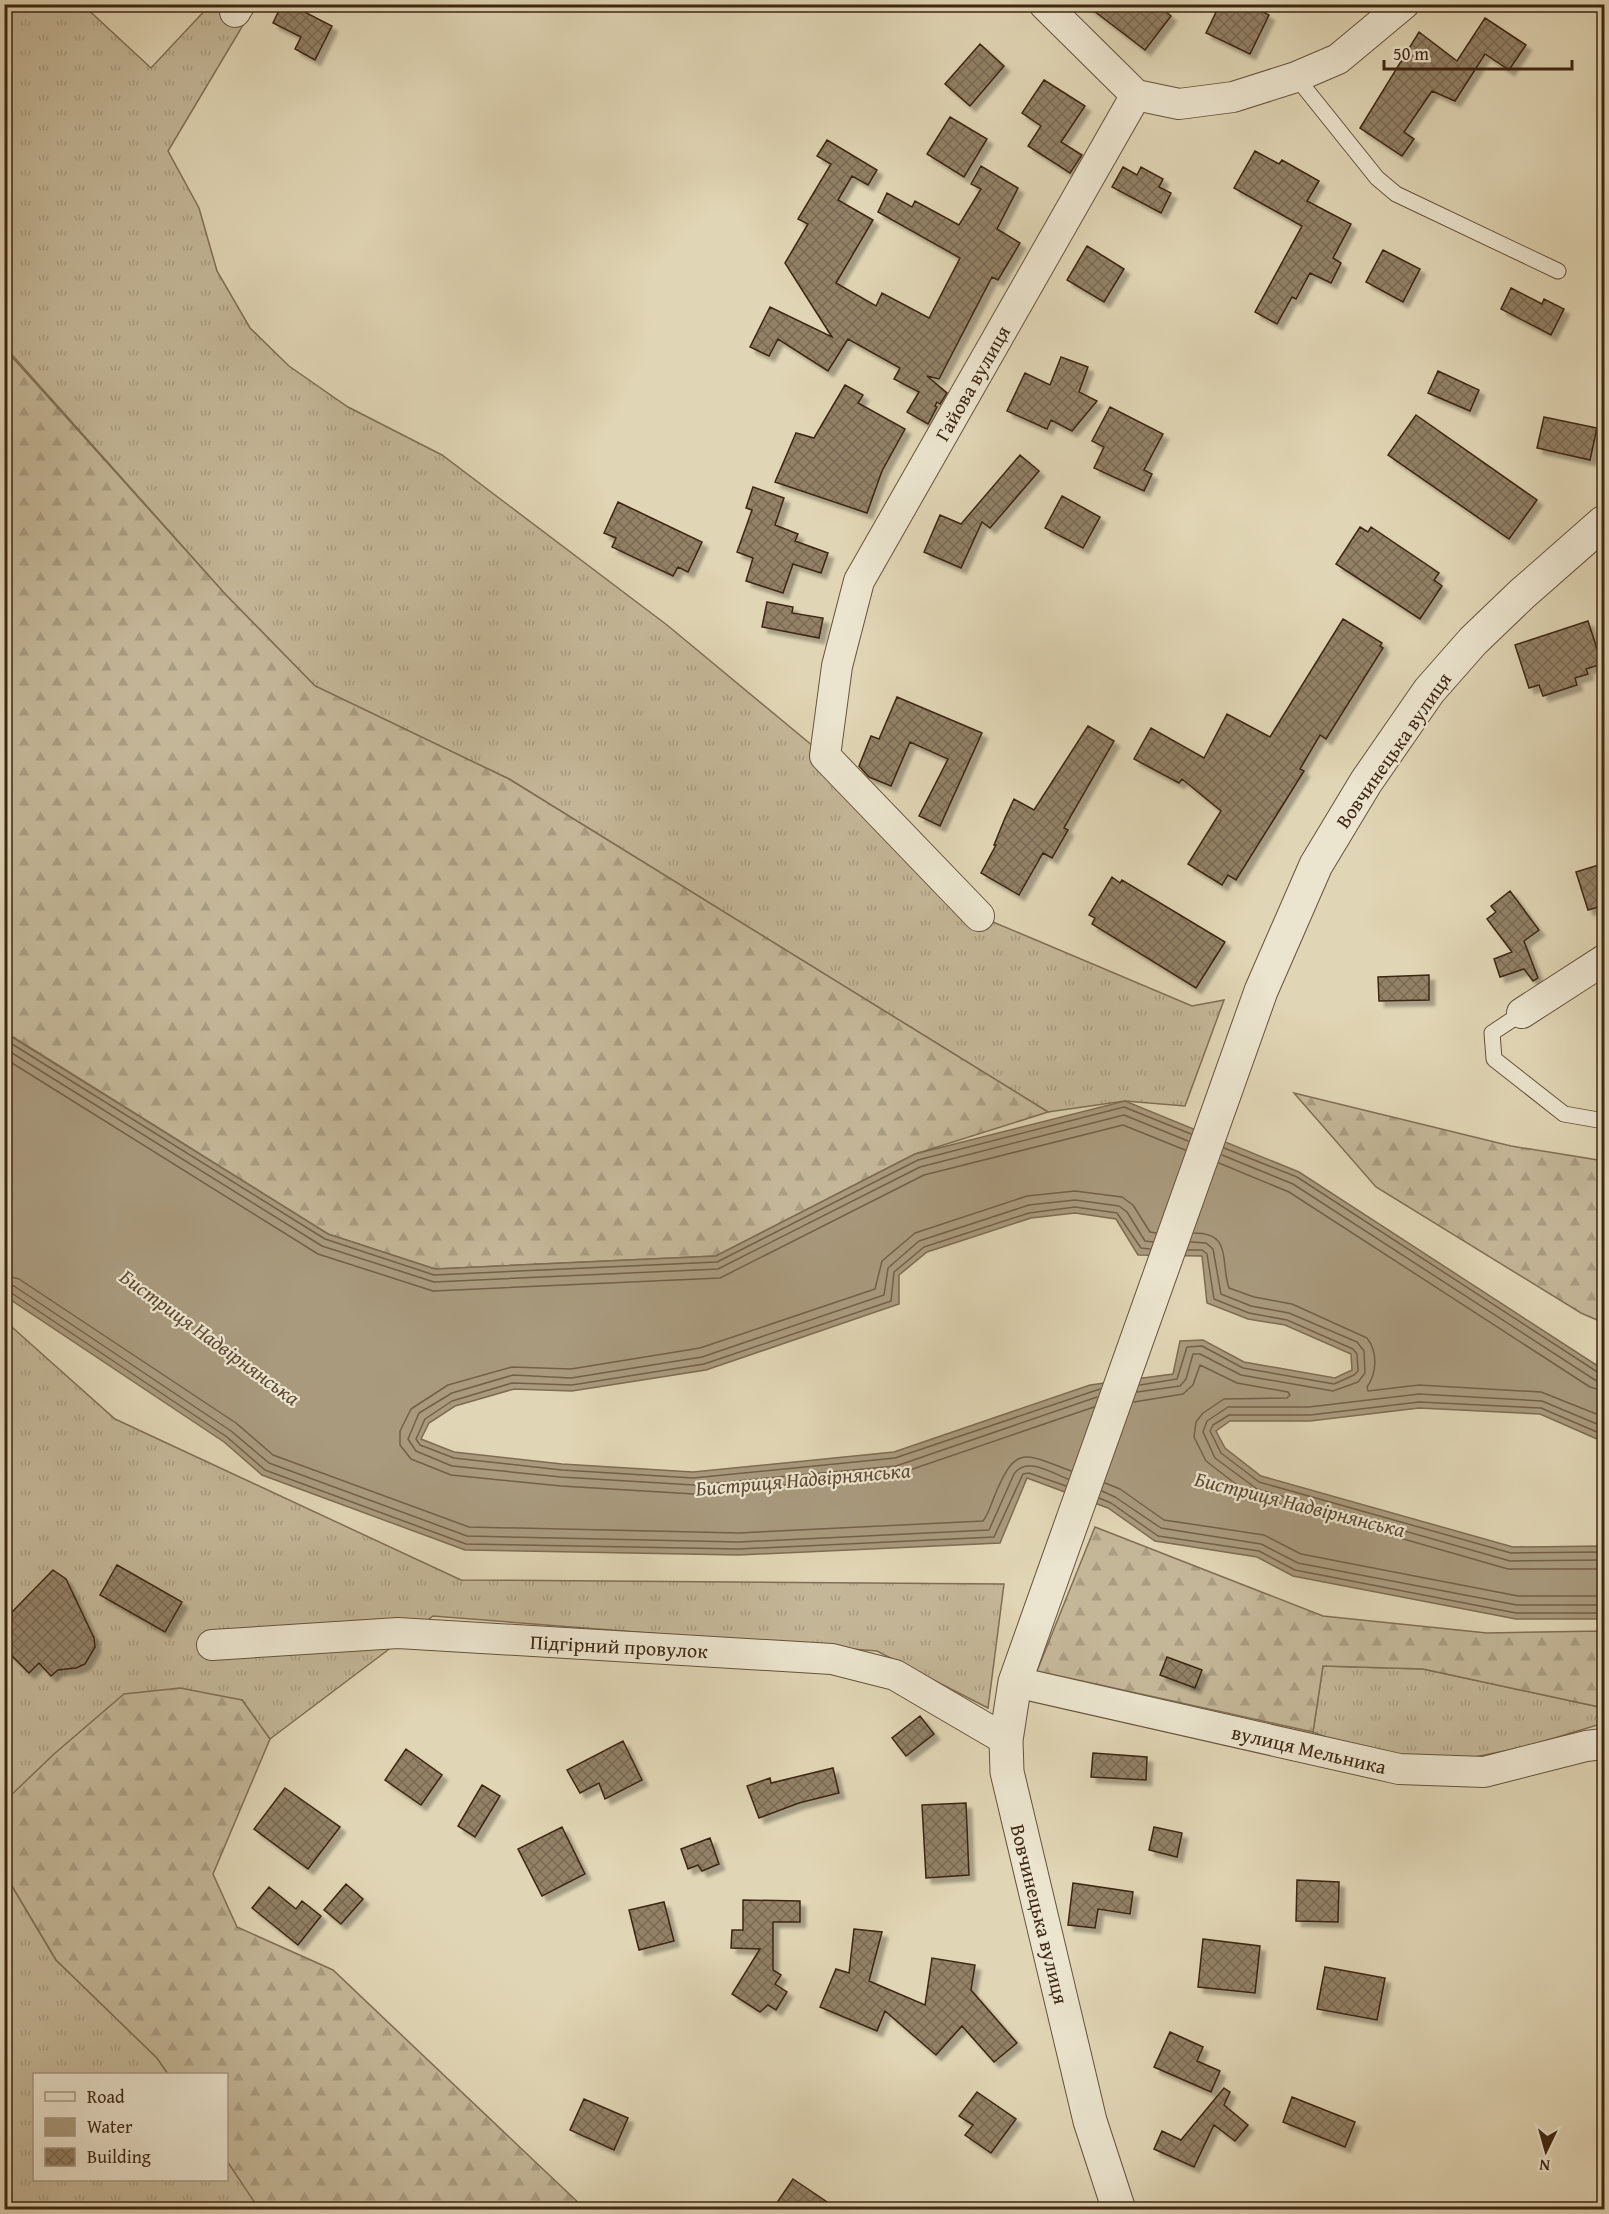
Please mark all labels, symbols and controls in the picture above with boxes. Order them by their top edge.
scale bar [1384,33,1572,71]
text: 50 m [1393,40,1429,67]
street label: Гайова вулиця [927,320,1017,446]
street label: Вовчинецька вулиця [1328,666,1458,834]
water label: Бистриця Надвірнянська [114,1261,307,1413]
water label: Бистриця Надвірнянська [694,1454,912,1504]
water label: Бистриця Надвірнянська [1192,1463,1409,1545]
street label: Підгірний провулок [529,1627,709,1665]
street label: вулиця Мельника [1229,1717,1390,1781]
street label: Вовчинецька вулиця [1004,1821,1076,2007]
legend [33,2073,228,2181]
text: Road [87,2083,125,2110]
text: Water [87,2113,133,2140]
north arrow [1516,2121,1576,2181]
text: Building [87,2143,151,2170]
text: N [1538,2153,1551,2178]

